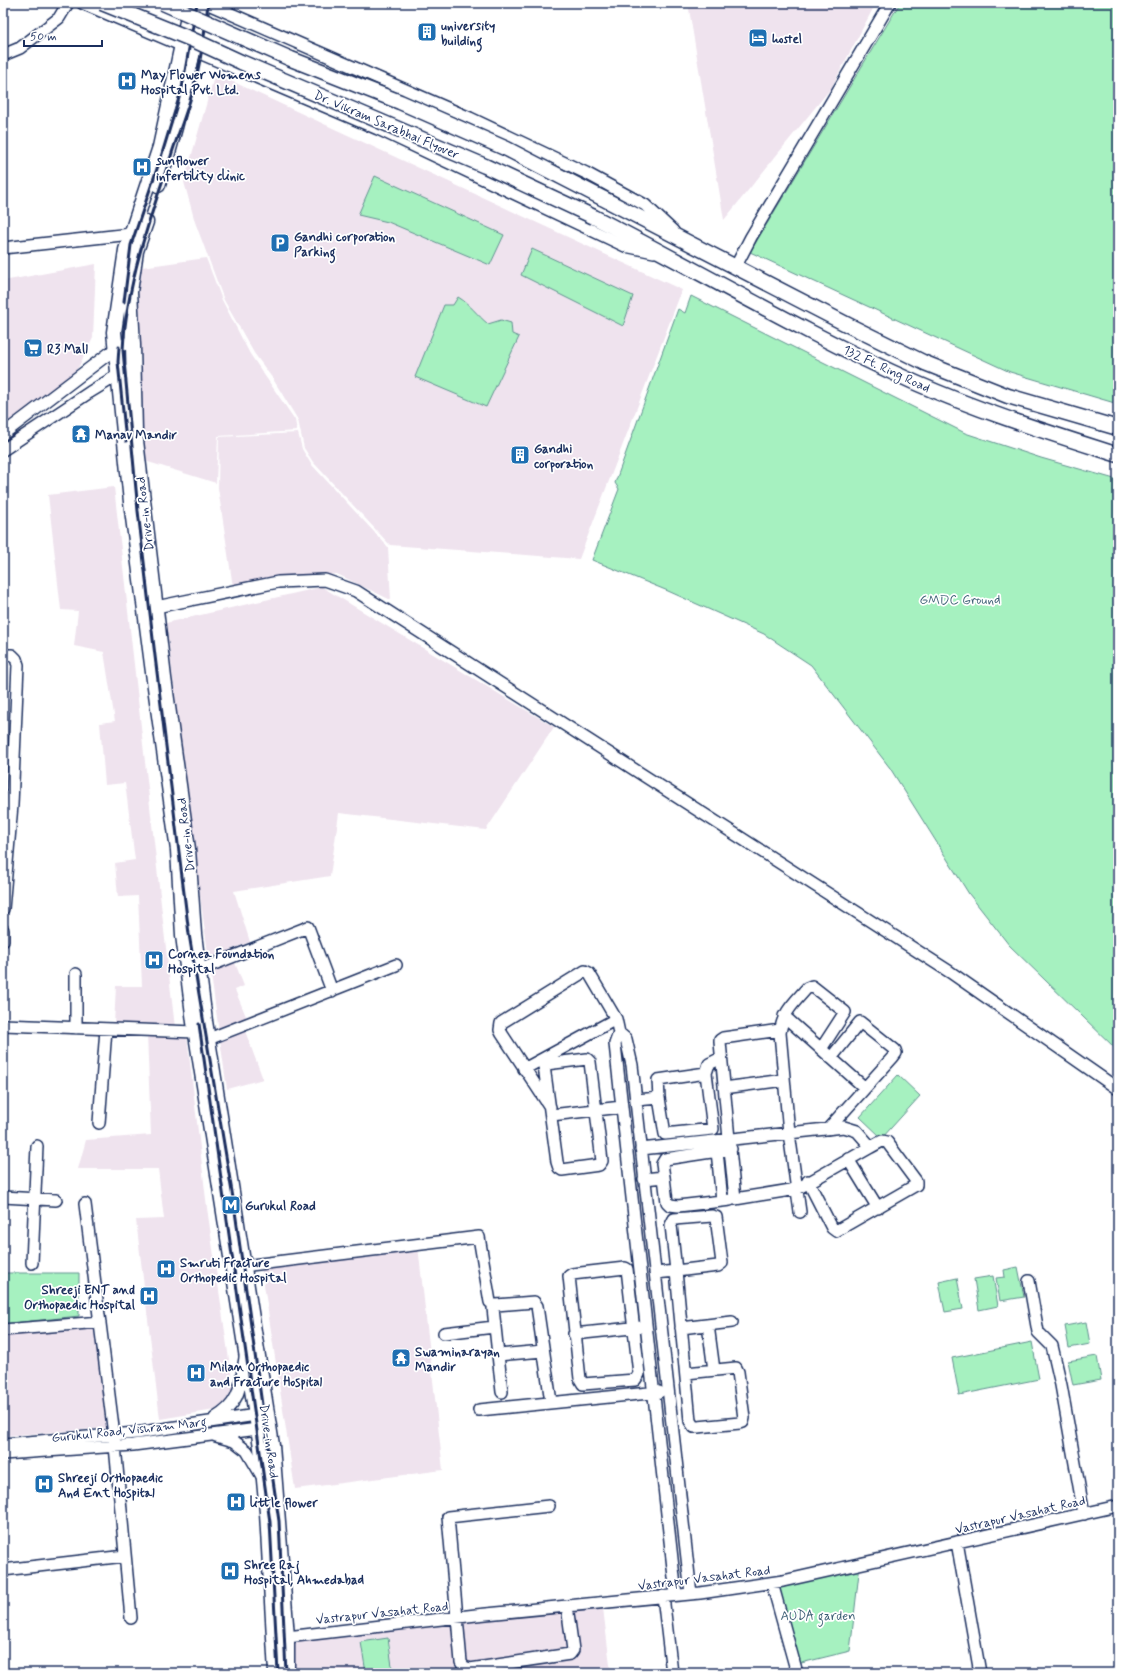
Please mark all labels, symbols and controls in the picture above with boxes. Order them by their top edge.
place label: university building [441,18,495,53]
building icon: university building [416,21,438,43]
scale bar [24,22,102,48]
hotel icon: hostel [747,27,769,49]
text: 50 m [30,29,57,45]
place label: hostel [772,31,802,48]
place label: May Flower Womens Hospital Pvt. Ltd. [141,67,261,99]
hospital icon: May Flower Womens Hospital Pvt. Ltd. [116,70,138,92]
street label: Dr. Vikram Sarabhai Flyover [311,87,462,164]
place label: sunflower infertility clinic [155,153,245,185]
hospital icon: sunflower infertility clinic [131,156,153,178]
place label: Gandhi corporation Parking [294,229,395,264]
parking icon: Gandhi corporation Parking [269,232,291,254]
supermarket icon: R3 Mall [22,337,44,359]
place label: R3 Mall [47,341,88,358]
street label: 132 Ft. Ring Road [840,342,933,398]
temple icon: Manav Mandir [70,423,92,445]
place label: Manav Mandir [95,427,177,444]
place label: Gandhi corporation [534,441,594,473]
building icon: Gandhi corporation [509,444,531,466]
street label: Drive-in Road [132,476,158,552]
park label: GMDC Ground [919,592,1001,609]
street label: Drive-in Road [173,797,199,873]
place label: Cornea Foundation Hospital [168,946,275,978]
hospital icon: Cornea Foundation Hospital [143,949,165,971]
metro station icon: Gurukul Road [220,1194,242,1216]
place label: Gurukul Road [245,1198,316,1215]
place label: Smruti Fracture Orthopedic Hospital [180,1255,287,1287]
hospital icon: Smruti Fracture Orthopedic Hospital [155,1258,177,1280]
place label: Shreeji ENT and Orthopaedic Hospital [24,1282,136,1314]
hospital icon: Shreeji ENT and Orthopaedic Hospital [138,1285,160,1307]
place label: Swaminarayan Mandir [415,1344,500,1376]
temple icon: Swaminarayan Mandir [390,1347,412,1369]
place label: Milan Orthopaedic and Fracture Hospital [210,1359,323,1391]
hospital icon: Milan Orthopaedic and Fracture Hospital [185,1362,207,1384]
street label: Drive-in Road [255,1403,282,1479]
street label: Gurukul Road, Vishram Marg [51,1414,208,1449]
place label: Shreeji Orthopaedic And Ent Hospital [58,1470,164,1502]
hospital icon: Shreeji Orthopaedic And Ent Hospital [33,1473,55,1495]
hospital icon: little flower [225,1491,247,1513]
street label: Vastrapur Vasahat Road [954,1492,1087,1539]
place label: little flower [250,1495,318,1512]
place label: Shree Raj Hospital, Ahmedabad [244,1557,365,1589]
hospital icon: Shree Raj Hospital, Ahmedabad [219,1560,241,1582]
street label: Vastrapur Vasahat Road [637,1562,771,1595]
street label: Vastrapur Vasahat Road [315,1598,449,1629]
park label: AUDA garden [780,1608,856,1627]

